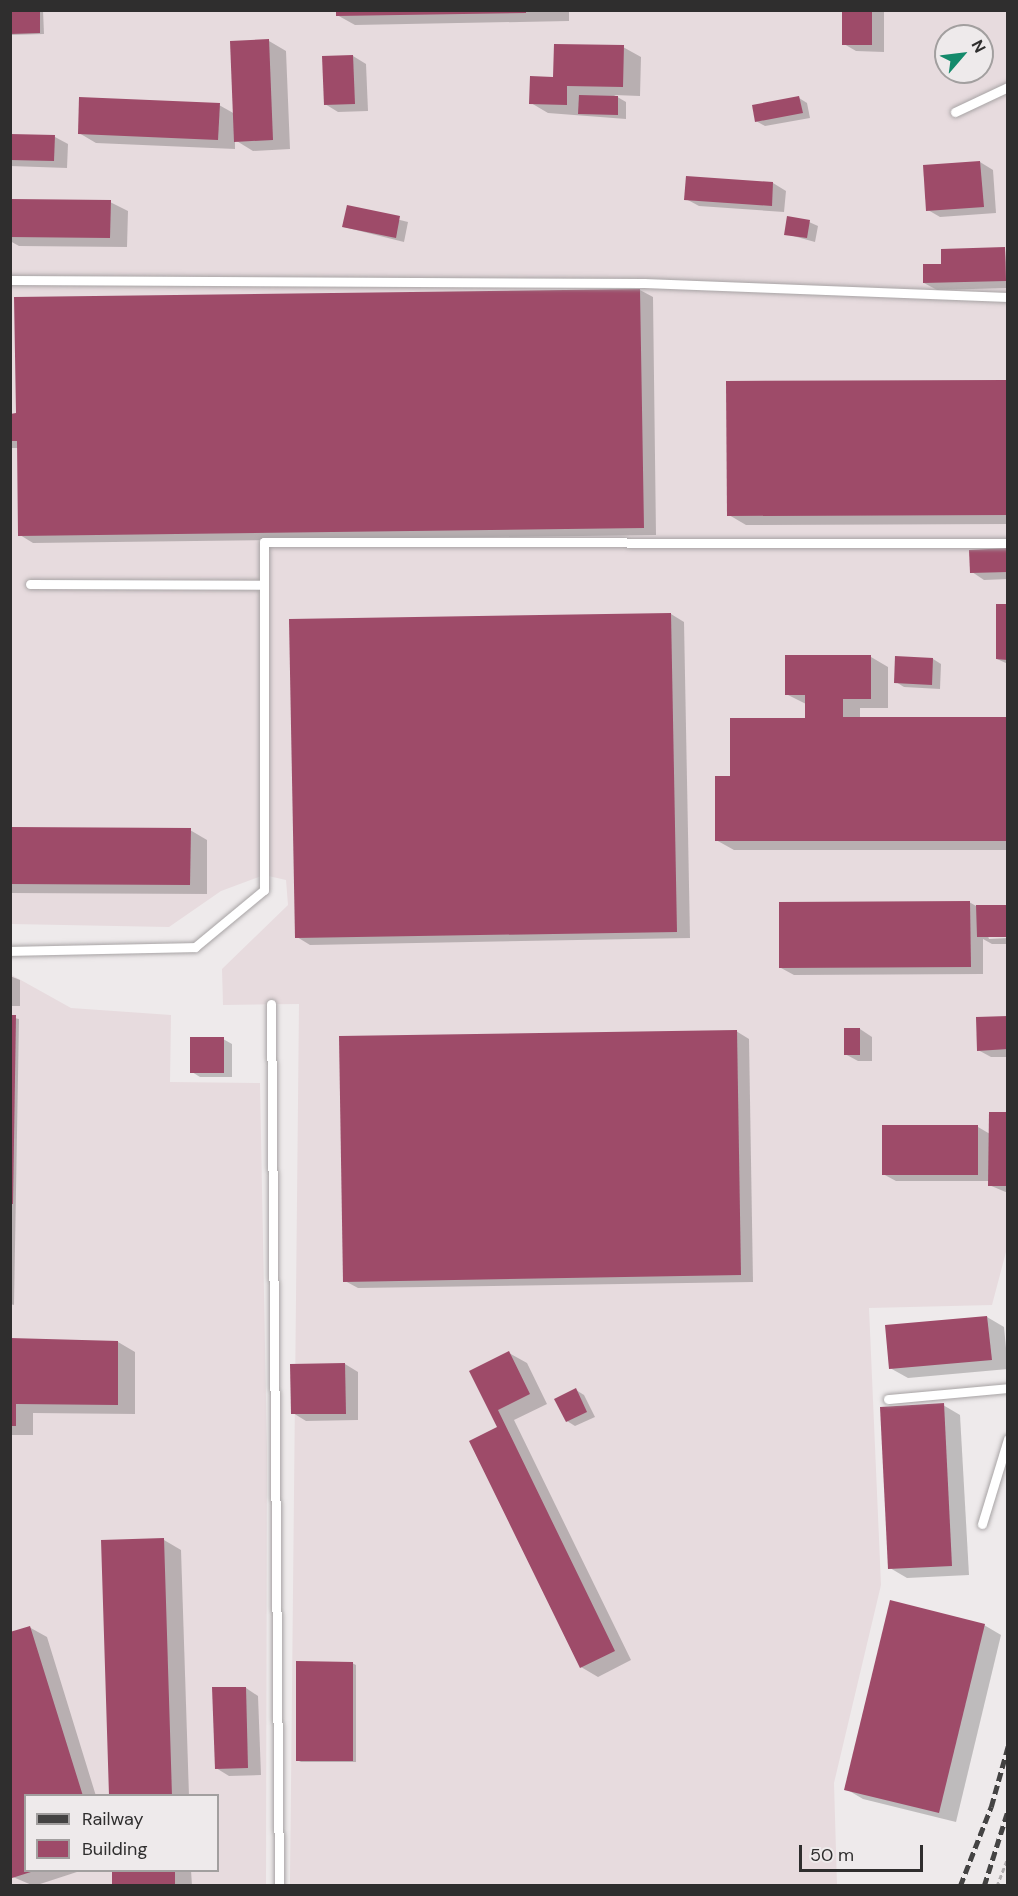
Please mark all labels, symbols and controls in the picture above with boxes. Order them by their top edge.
north arrow [934,24,994,84]
text: N [967,36,991,56]
legend [24,1794,219,1872]
text: Railway [82,1807,144,1831]
scale bar [802,1833,926,1871]
text: Building [82,1837,147,1861]
text: 50 m [810,1843,854,1867]

